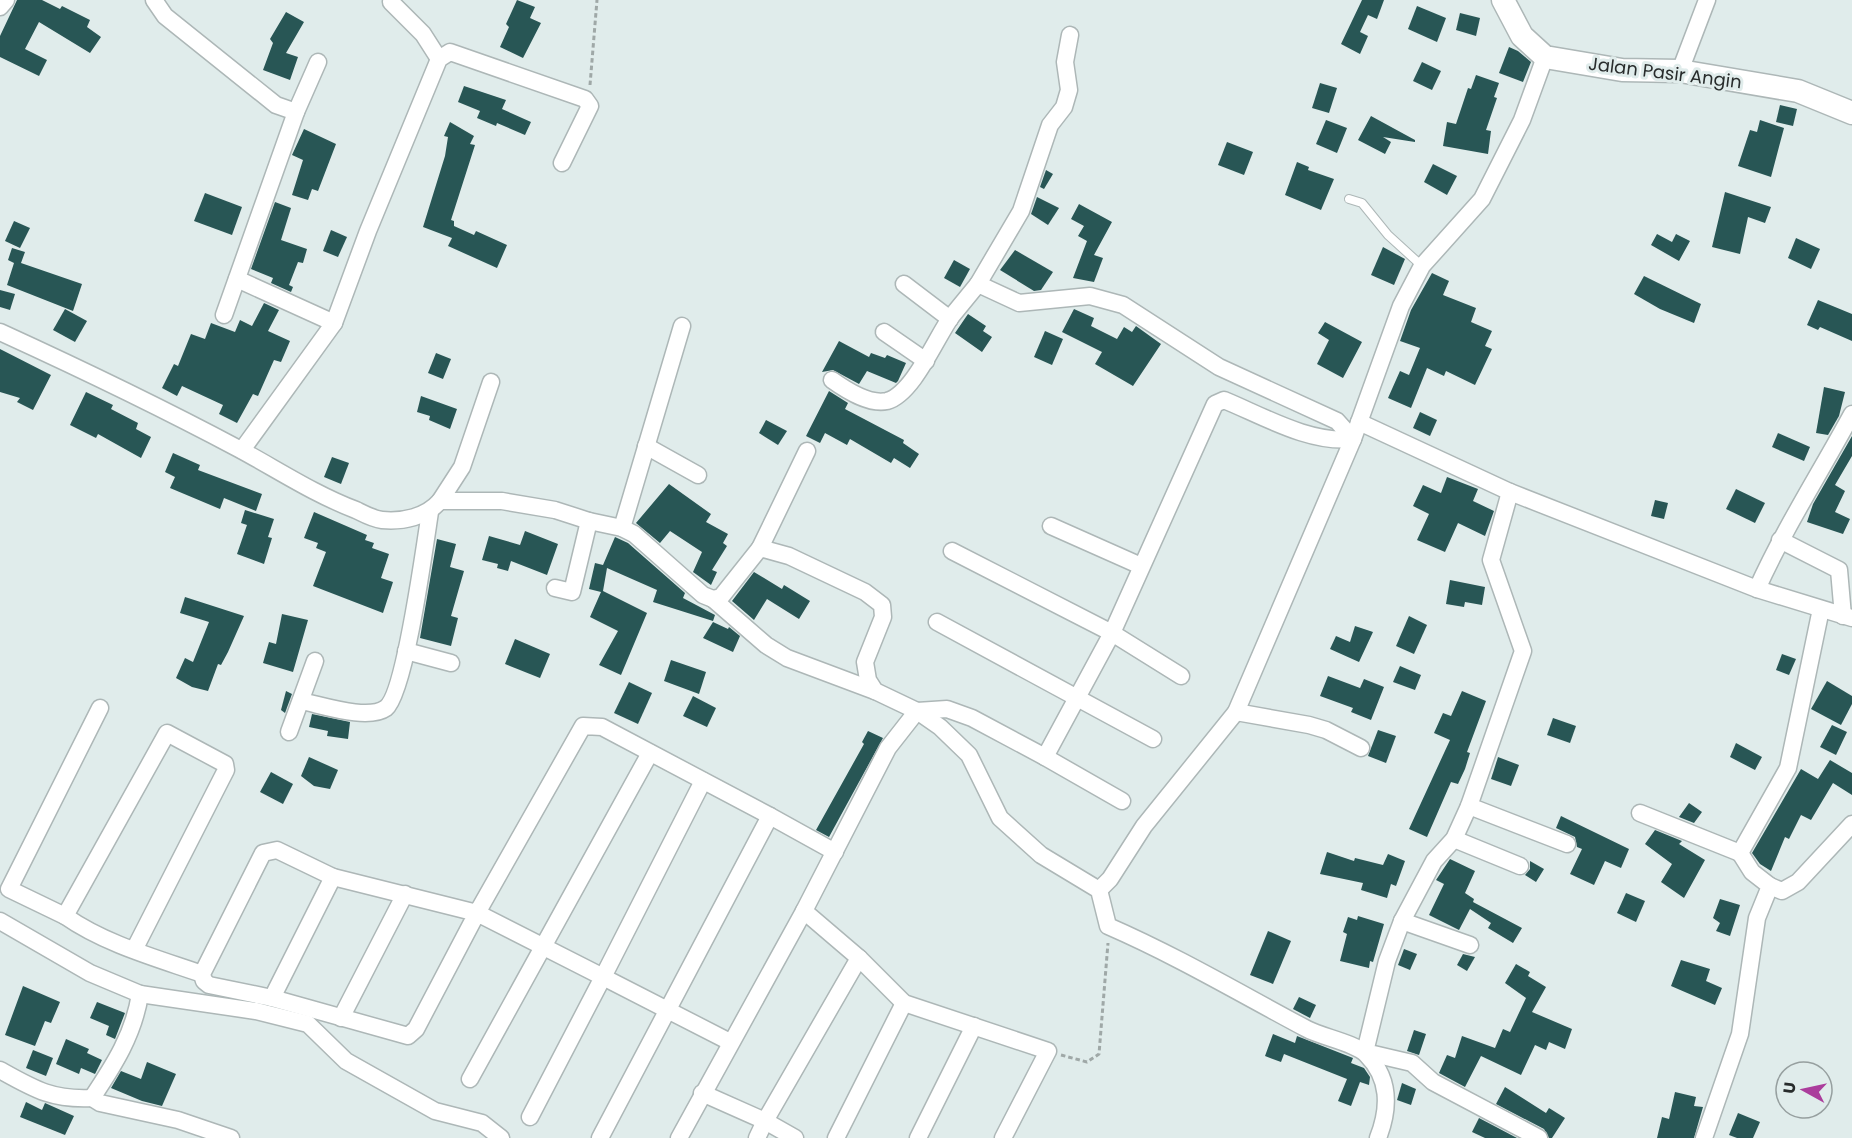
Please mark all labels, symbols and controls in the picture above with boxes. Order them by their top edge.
street label: Jalan Pasir Angin [1587,51,1743,94]
north arrow [1774,1060,1834,1120]
text: U [1777,1081,1802,1095]

